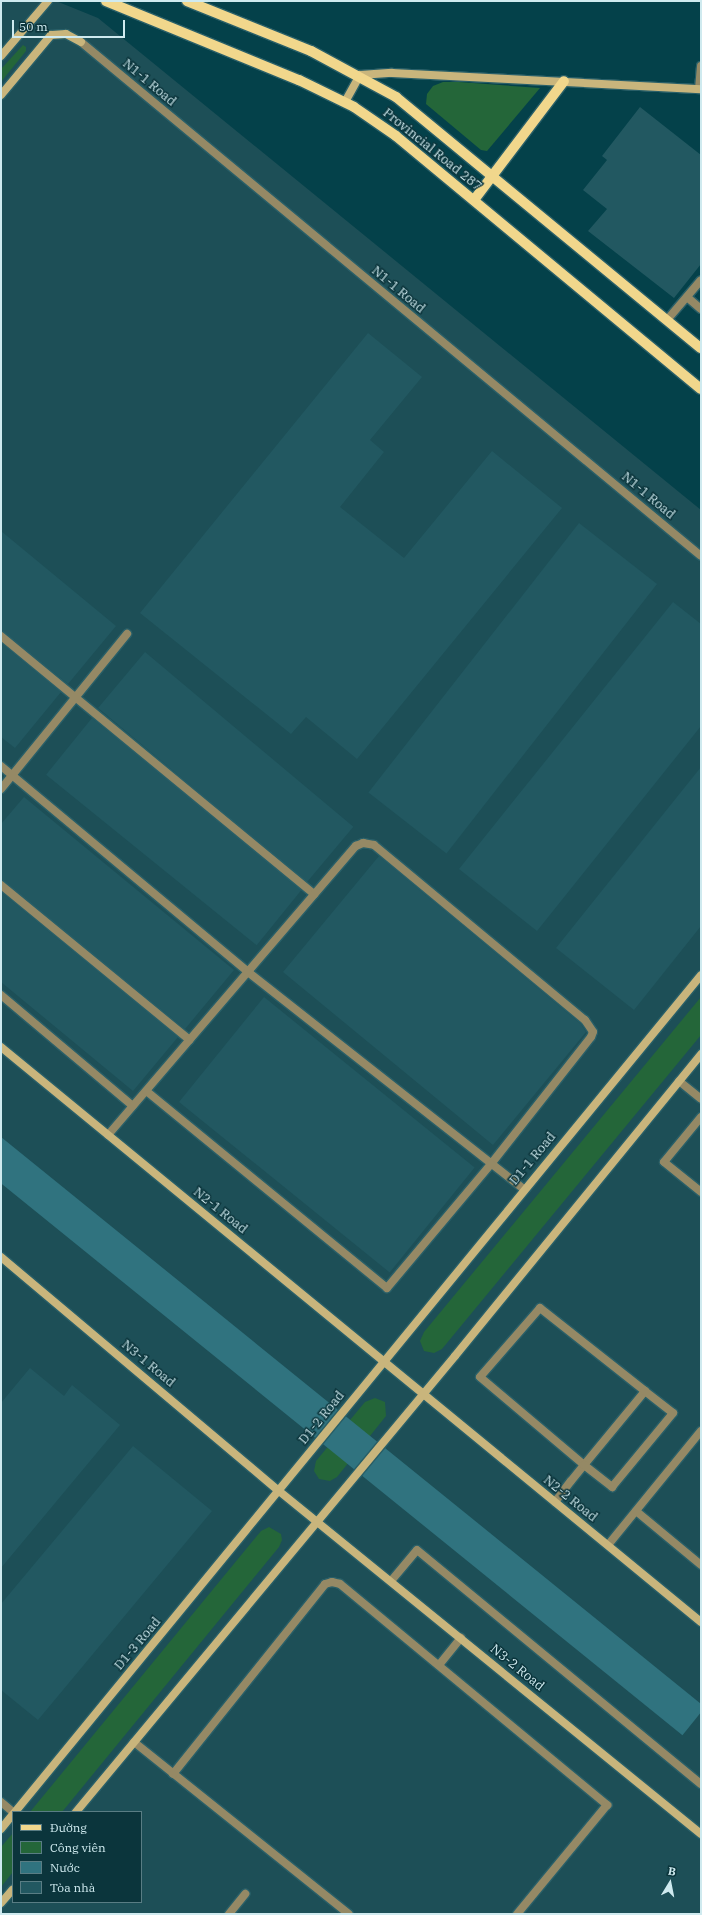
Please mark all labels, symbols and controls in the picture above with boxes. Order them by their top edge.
scale bar [14,12,127,38]
text: 50 m [19,19,48,34]
street label: N1-1 Road [119,56,179,110]
street label: Provincial Road 287 [379,105,485,195]
street label: N1-1 Road [368,263,428,317]
street label: N1-1 Road [618,469,678,523]
street label: D1-1 Road [506,1130,560,1188]
street label: N2-1 Road [190,1185,250,1237]
street label: N3-1 Road [118,1337,178,1391]
street label: D1-2 Road [296,1388,348,1448]
street label: N2-2 Road [540,1473,600,1525]
street label: D1-3 Road [111,1615,165,1673]
street label: N3-2 Road [487,1642,547,1694]
legend [12,1811,142,1903]
text: Đường [50,1820,87,1835]
text: Công viên [50,1840,106,1855]
text: Nước [50,1860,80,1875]
north arrow [650,1863,690,1903]
text: B [667,1864,677,1879]
text: Tòa nhà [50,1880,95,1895]

